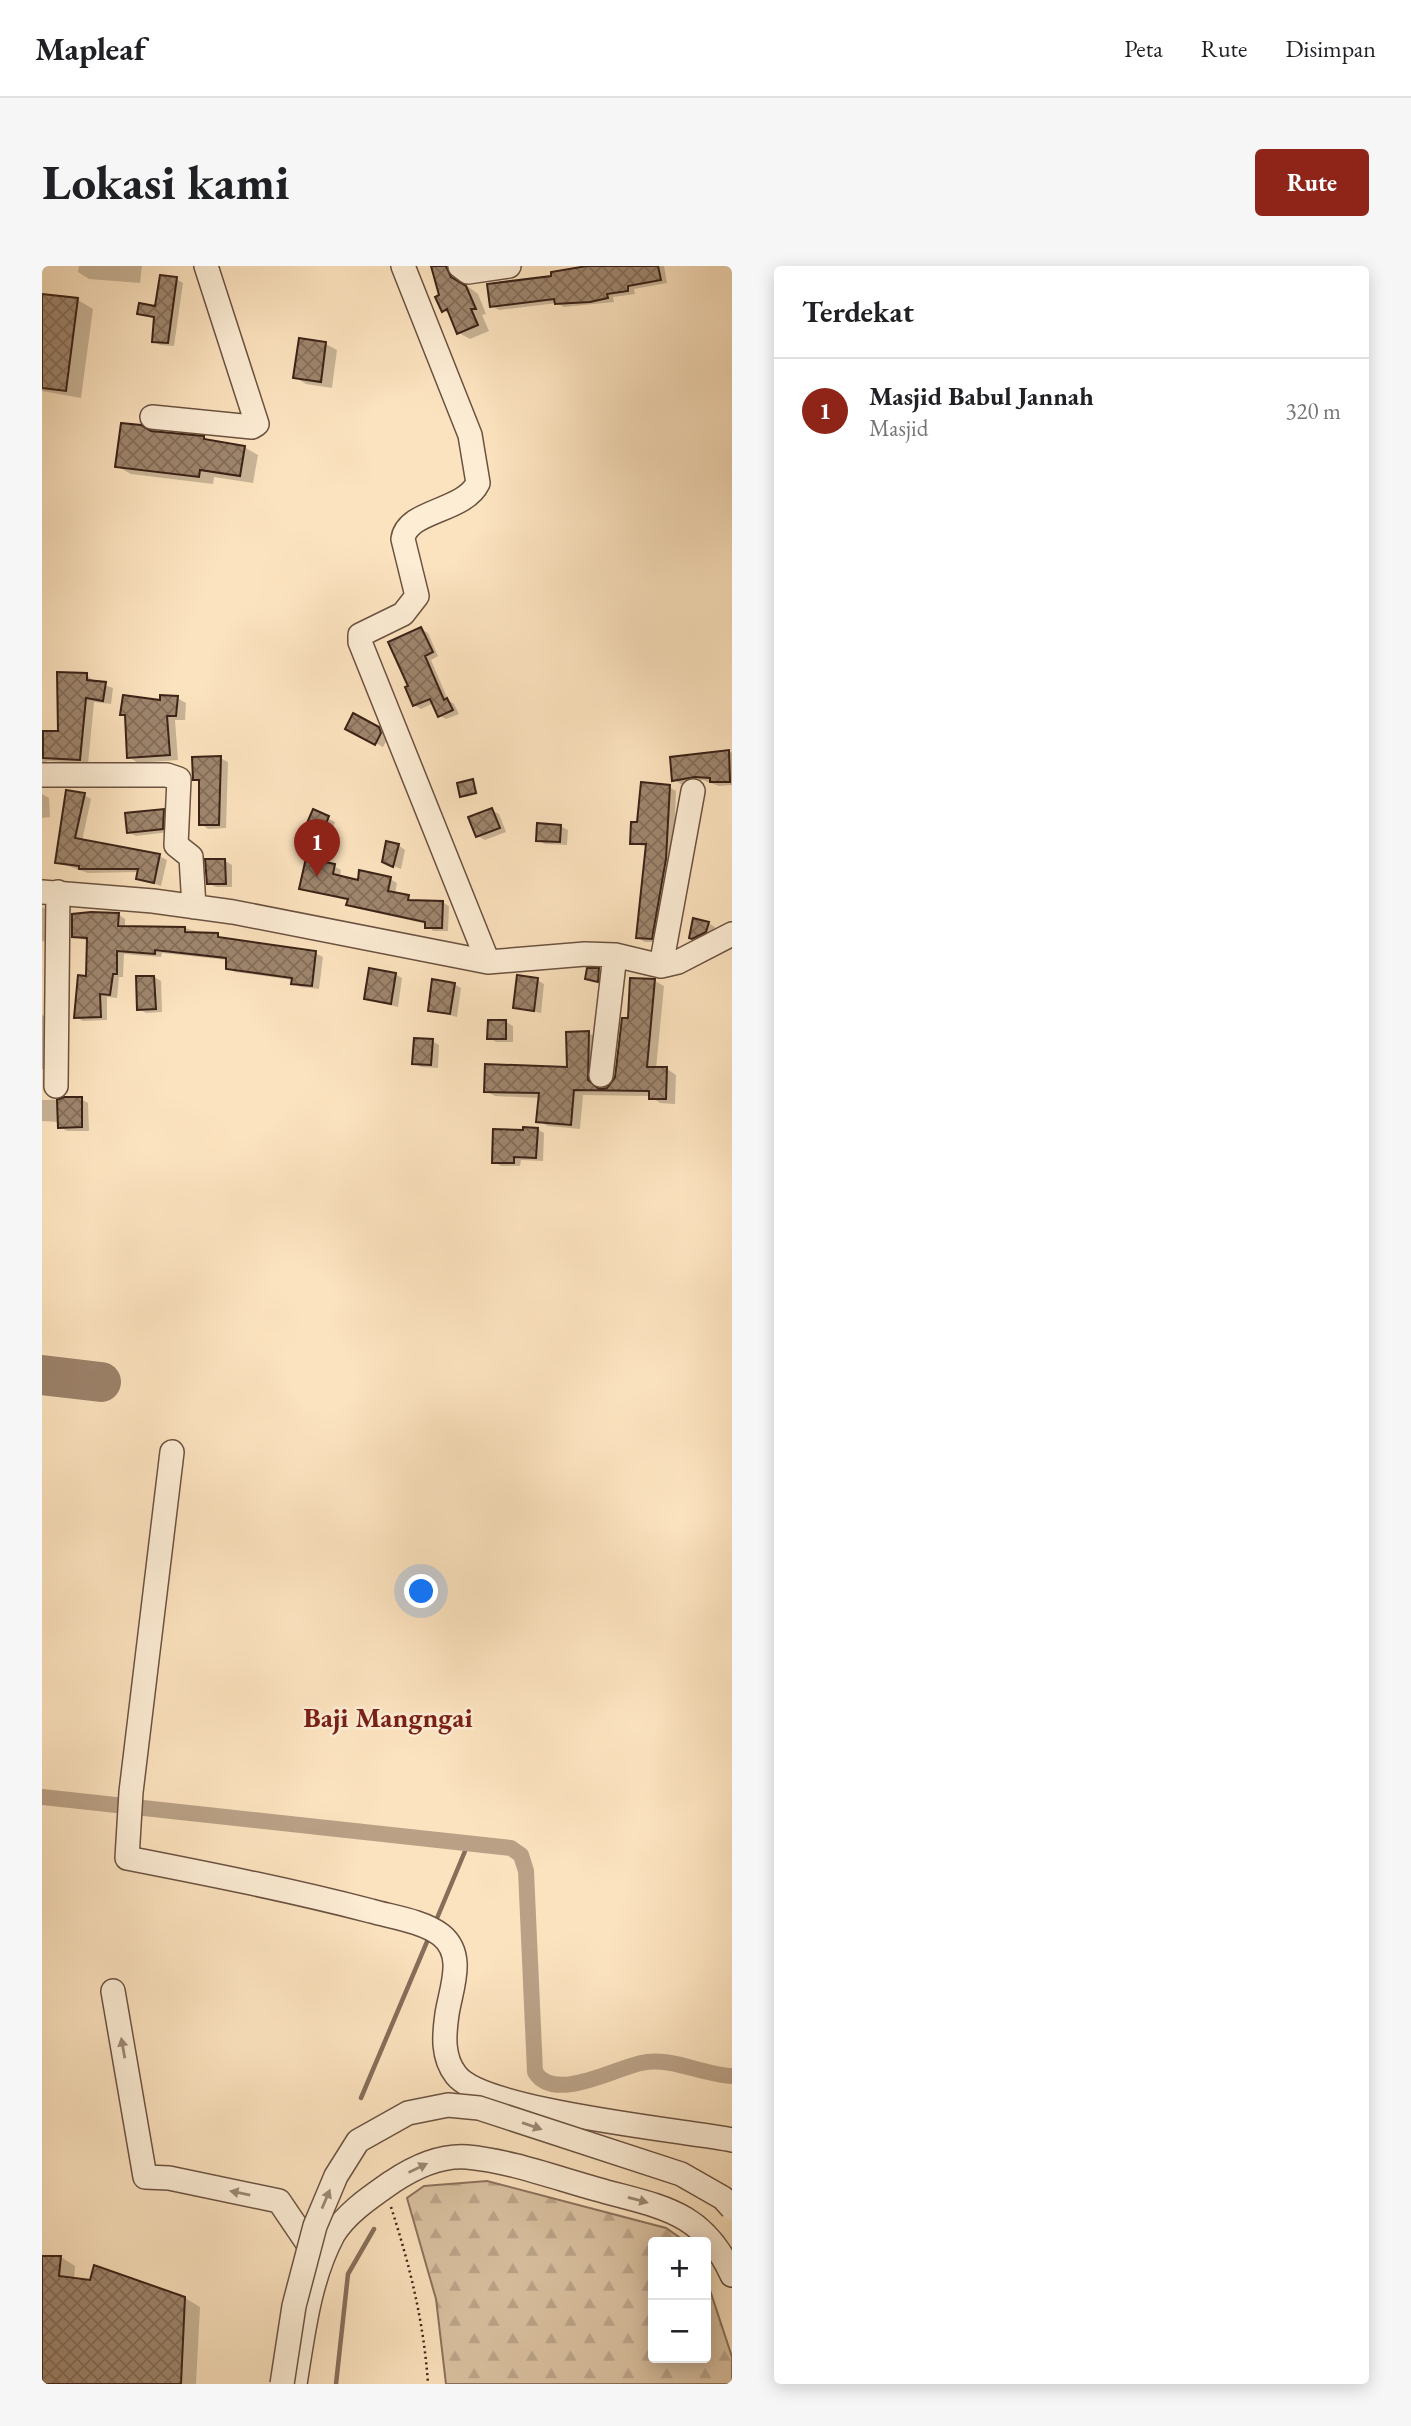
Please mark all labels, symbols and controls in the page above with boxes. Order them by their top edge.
text: Mapleaf [35,27,146,70]
text: Peta [1124,33,1163,64]
text: Rute [1201,33,1247,64]
text: Disimpan [1285,33,1376,64]
button: Rute [1255,149,1369,216]
text: Lokasi kami [42,150,290,214]
text: Terdekat [802,292,914,331]
text: Masjid Babul Jannah [869,379,1094,413]
text: 1 [819,396,831,426]
text: 320 m [1285,396,1341,426]
text: Masjid [869,413,928,443]
pin: 1 [294,819,340,877]
your location [404,1574,438,1608]
district label: Baji Mangngai [303,1699,473,1735]
one-way arrow [117,2037,128,2059]
one-way arrow [522,2121,543,2132]
one-way arrow [408,2162,428,2173]
one-way arrow [229,2187,251,2198]
one-way arrow [320,2189,332,2209]
one-way arrow [628,2195,650,2206]
map controls [648,2237,711,2363]
button: + [648,2237,711,2300]
button: − [648,2300,711,2363]

